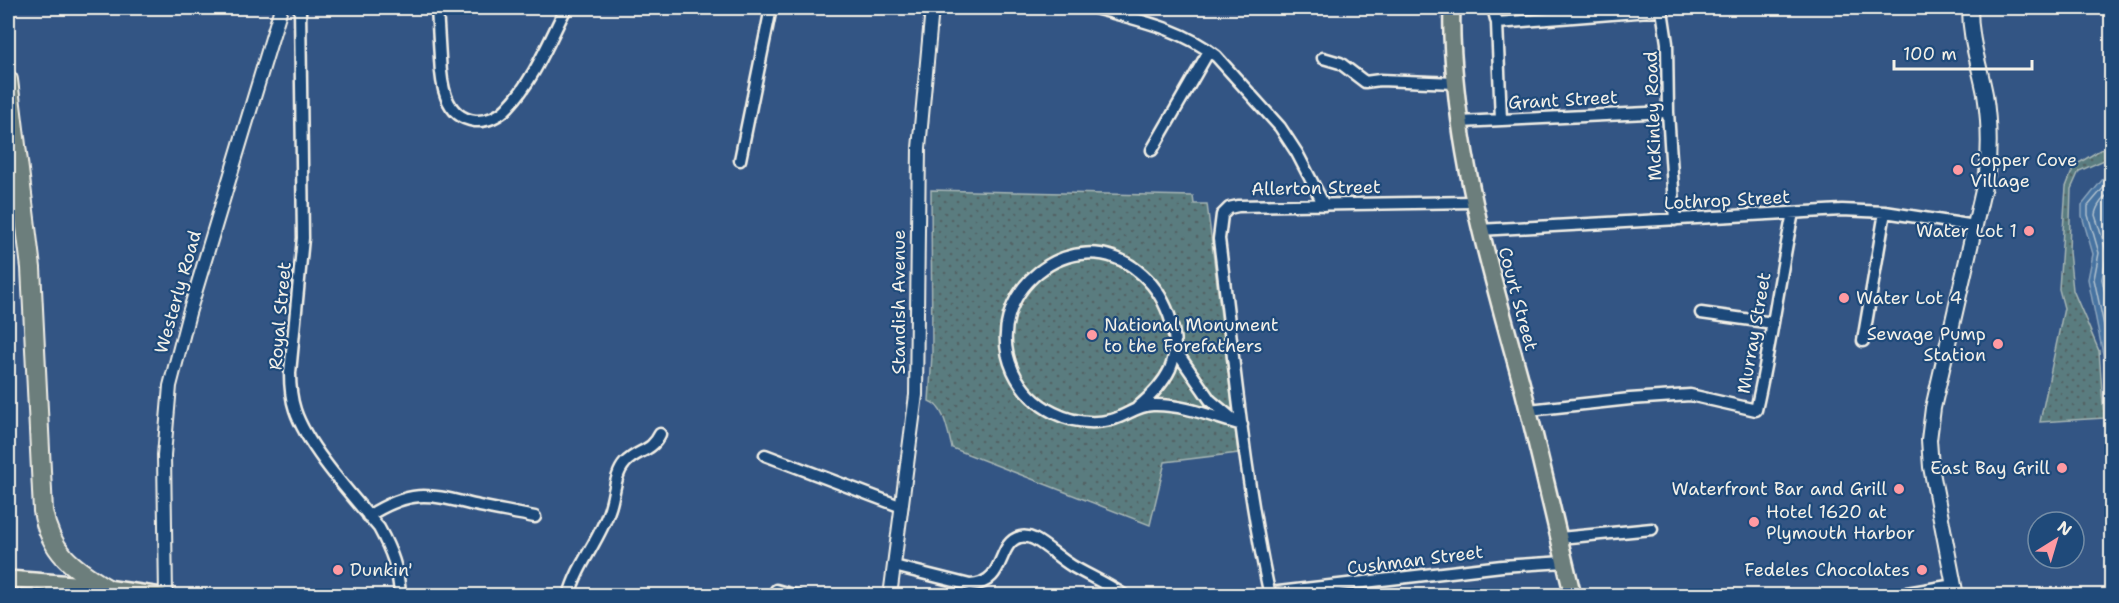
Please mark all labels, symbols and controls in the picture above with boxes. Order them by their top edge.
scale bar [1894,33,2032,71]
text: 100 m [1903,42,1957,66]
street label: McKinley Road [1639,51,1667,181]
street label: Grant Street [1507,85,1619,115]
place label: Copper Cove Village [1970,148,2077,193]
marker: Copper Cove Village [1951,163,1965,177]
street label: Allerton Street [1251,175,1381,201]
street label: Lothrop Street [1663,185,1791,215]
place label: Water Lot 1 [1916,219,2017,243]
marker: Water Lot 1 [2022,224,2036,238]
street label: Westerly Road [149,228,207,356]
street label: Standish Avenue [887,229,911,375]
street label: Court Street [1493,244,1543,354]
street label: Royal Street [263,261,297,371]
street label: Murray Street [1732,270,1777,396]
place label: Water Lot 4 [1856,286,1962,310]
marker: Water Lot 4 [1837,291,1851,305]
place label: National Monument to the Forefathers [1104,313,1279,358]
place label: Sewage Pump Station [1867,322,1986,367]
marker: National Monument to the Forefathers [1085,328,1099,342]
marker: Sewage Pump Station [1991,337,2005,351]
place label: East Bay Grill [1930,456,2051,480]
marker: East Bay Grill [2055,461,2069,475]
place label: Waterfront Bar and Grill [1672,477,1888,501]
marker: Waterfront Bar and Grill [1892,482,1906,496]
place label: Hotel 1620 at Plymouth Harbor [1766,500,1915,545]
north arrow [2026,510,2086,570]
marker: Hotel 1620 at Plymouth Harbor [1747,515,1761,529]
text: N [2053,516,2076,541]
street label: Cushman Street [1345,540,1485,580]
place label: Dunkin' [350,558,413,582]
place label: Fedeles Chocolates [1745,558,1910,582]
marker: Dunkin' [331,563,345,577]
marker: Fedeles Chocolates [1915,563,1929,577]

